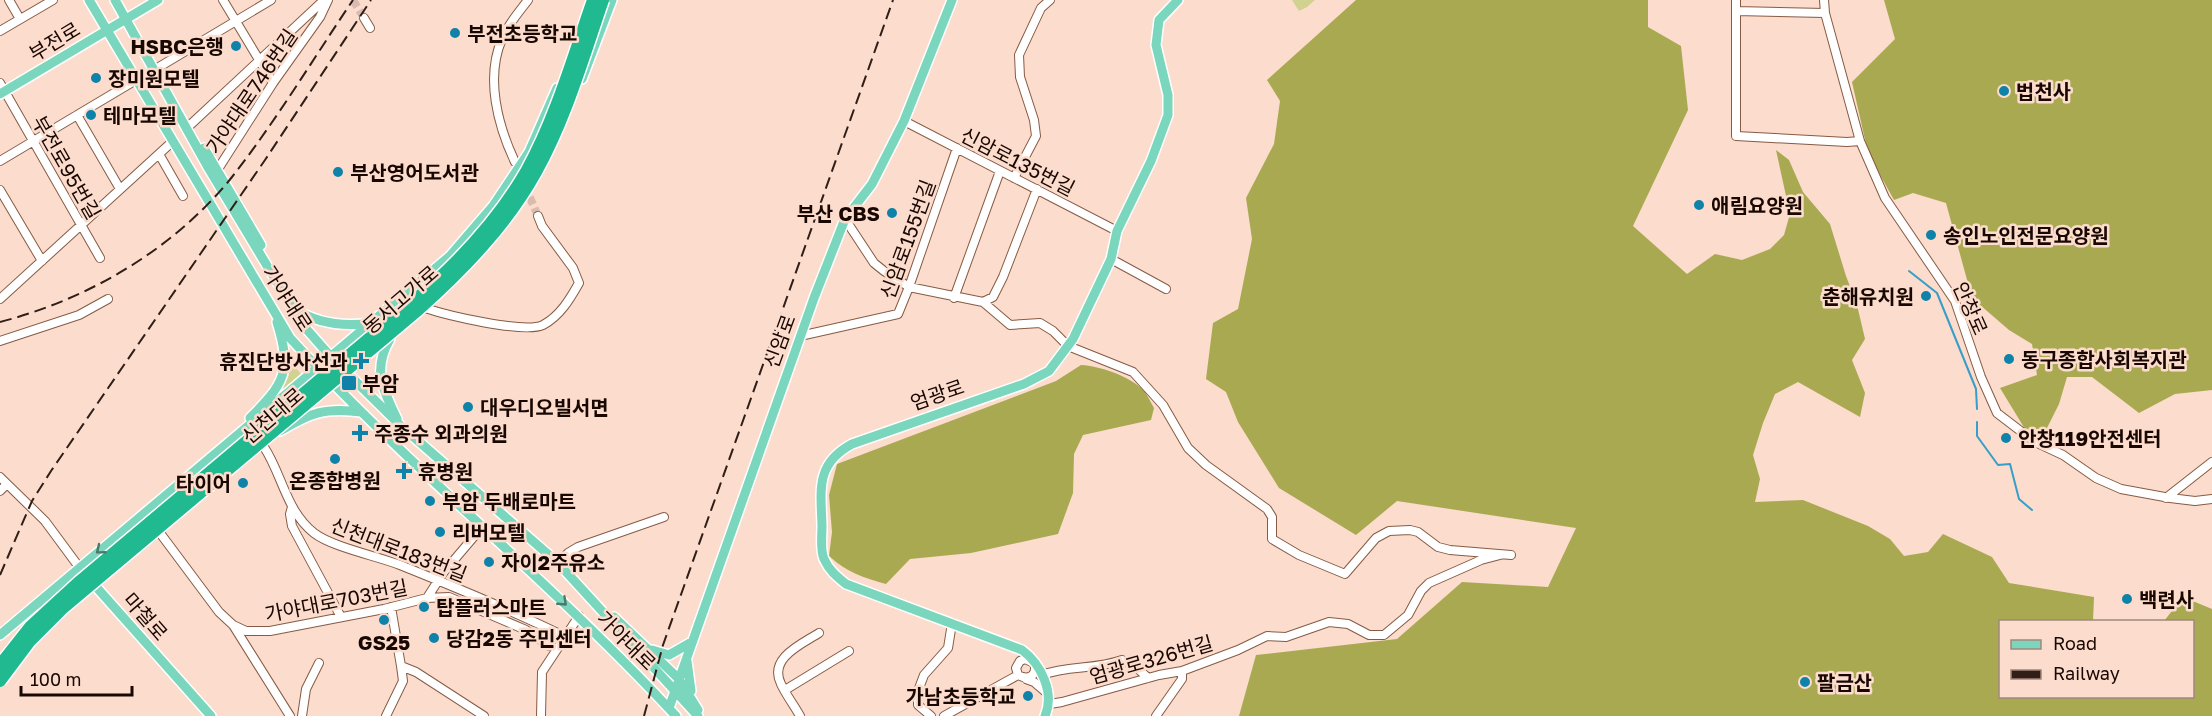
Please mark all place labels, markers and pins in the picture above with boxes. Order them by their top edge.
place label: 부전초등학교 [467,21,577,45]
marker: 부전초등학교 [448,26,462,40]
place label: HSBC은행 [130,34,224,58]
marker: HSBC은행 [229,39,243,53]
place label: 장미원모텔 [108,66,200,90]
marker: 장미원모텔 [89,71,103,85]
place label: 법천사 [2016,79,2071,103]
marker: 법천사 [1997,84,2011,98]
place label: 테마모텔 [103,103,177,127]
marker: 테마모텔 [84,108,98,122]
place label: 부산영어도서관 [350,160,479,184]
marker: 부산영어도서관 [331,165,345,179]
place label: 애림요양원 [1711,193,1803,217]
marker: 애림요양원 [1692,198,1706,212]
place label: 부산 CBS [797,201,880,225]
marker: 부산 CBS [885,206,899,220]
place label: 송인노인전문요양원 [1943,223,2109,247]
marker: 송인노인전문요양원 [1924,228,1938,242]
place label: 춘해유치원 [1822,284,1914,308]
marker: 춘해유치원 [1919,289,1933,303]
place label: 동구종합사회복지관 [2021,347,2187,371]
place label: 휴진단방사선과 [219,349,348,373]
marker: 휴진단방사선과 [352,352,370,370]
marker: 동구종합사회복지관 [2002,352,2016,366]
place label: 부암 [362,371,399,395]
marker: 부암 [340,374,358,392]
place label: 대우디오빌서면 [480,395,609,419]
marker: 대우디오빌서면 [461,400,475,414]
place label: 주종수 외과의원 [374,421,508,445]
marker: 주종수 외과의원 [351,424,369,442]
place label: 안창119안전센터 [2018,426,2162,450]
marker: 안창119안전센터 [1999,431,2013,445]
marker: 온종합병원 [328,452,342,466]
place label: 휴병원 [418,459,473,483]
marker: 휴병원 [395,462,413,480]
place label: 온종합병원 [289,468,381,492]
place label: 타이어 [176,471,231,495]
marker: 타이어 [236,476,250,490]
place label: 부암 두배로마트 [442,489,576,513]
marker: 부암 두배로마트 [423,494,437,508]
place label: 리버모텔 [452,520,526,544]
marker: 리버모텔 [433,525,447,539]
place label: 자이2주유소 [501,550,605,574]
marker: 자이2주유소 [482,555,496,569]
place label: 백련사 [2139,587,2194,611]
marker: 백련사 [2120,592,2134,606]
place label: 탑플러스마트 [436,595,546,619]
marker: 탑플러스마트 [417,600,431,614]
marker: GS25 [377,613,391,627]
place label: 당감2동 주민센터 [446,626,592,650]
place label: GS25 [358,630,410,654]
marker: 당감2동 주민센터 [427,631,441,645]
place label: 팔금산 [1817,670,1872,694]
marker: 팔금산 [1798,675,1812,689]
place label: 가남초등학교 [906,684,1016,708]
marker: 가남초등학교 [1021,689,1035,703]

